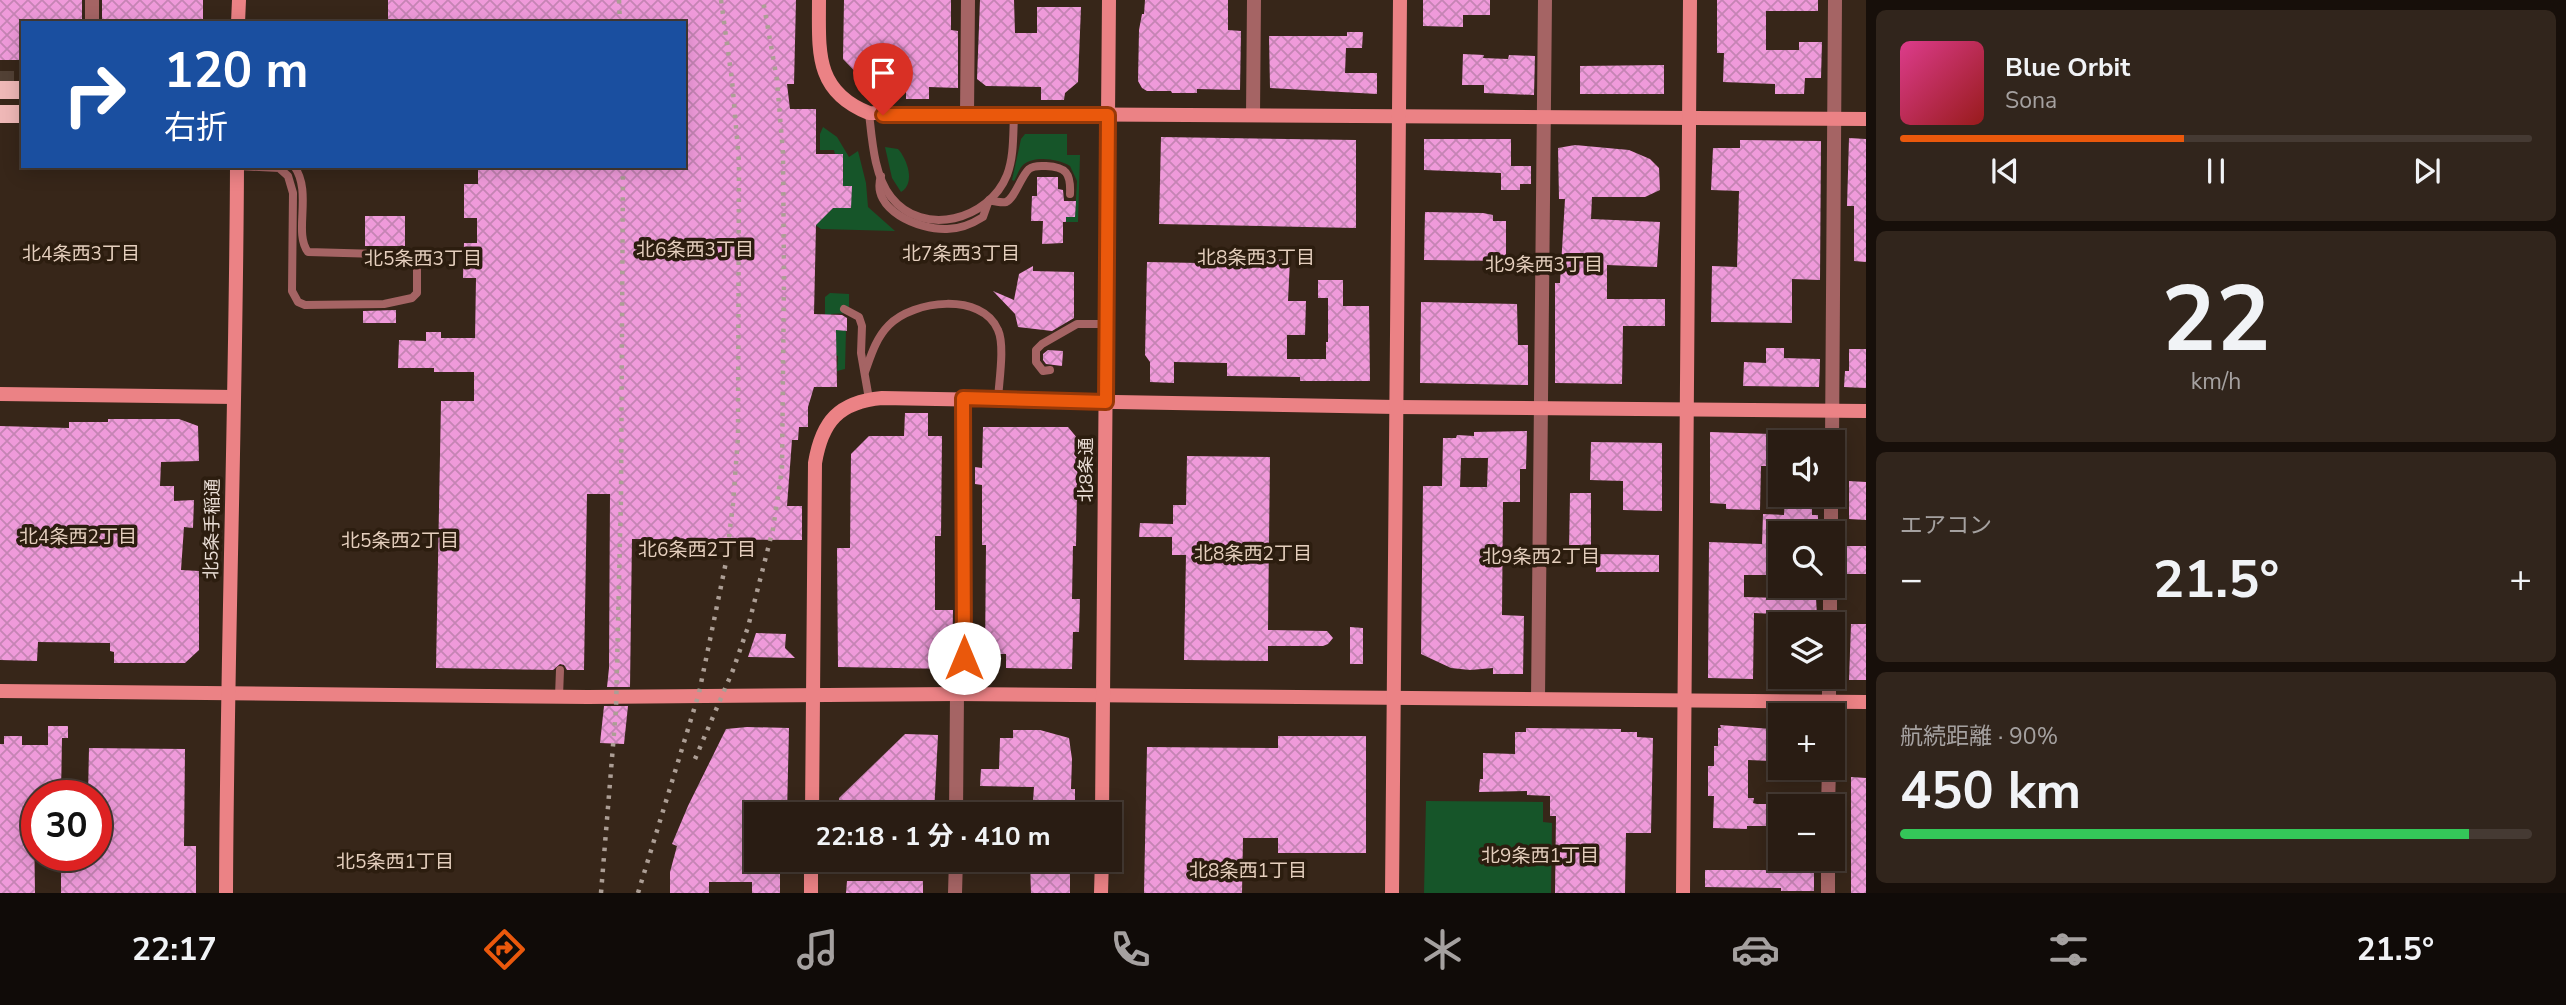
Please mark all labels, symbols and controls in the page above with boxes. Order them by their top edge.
text: 120 m [164,37,308,104]
pin [853,43,913,115]
icon: right [49,49,140,140]
text: Blue Orbit [2005,50,2130,85]
icon: arrive [864,54,902,92]
text: Sona [2005,85,2057,116]
text: 右折 [164,106,228,149]
icon: previous [1986,152,2024,190]
icon: pause [2197,152,2235,190]
icon: next [2408,152,2446,190]
district label: 北6条西3丁目 [636,237,754,263]
district label: 北4条西3丁目 [22,241,140,267]
district label: 北7条西3丁目 [902,241,1020,267]
district label: 北8条西3丁目 [1197,245,1315,271]
district label: 北5条西3丁目 [364,246,482,272]
district label: 北9条西3丁目 [1485,252,1603,278]
text: 22 [2161,258,2271,382]
text: km/h [2191,366,2241,397]
map controls [1768,430,1845,871]
button: sound [1768,430,1845,507]
street label: 北8条通 [1074,438,1098,502]
street label: 北5条手稲通 [199,478,225,580]
text: エアコン [1900,510,1992,541]
button: search [1768,521,1845,598]
district label: 北4条西2丁目 [19,524,137,550]
district label: 北5条西2丁目 [341,528,459,554]
district label: 北6条西2丁目 [638,537,756,563]
district label: 北8条西2丁目 [1194,541,1312,567]
district label: 北9条西2丁目 [1482,544,1600,570]
text: 21.5° [2153,544,2279,615]
text: − [1900,554,1923,605]
text: + [2509,554,2532,605]
button: layers [1768,612,1845,689]
position arrow [927,621,1001,695]
button: + [1768,703,1845,780]
text: 航続距離 · 90% [1900,721,2058,752]
text: 450 km [1900,755,2081,826]
speed limit sign: 30 [21,780,112,871]
button: − [1768,794,1845,871]
text: 22:18 · 1 分 · 410 m [815,819,1051,854]
district label: 北9条西1丁目 [1481,843,1599,869]
district label: 北5条西1丁目 [336,849,454,875]
district label: 北8条西1丁目 [1189,858,1307,884]
icon: directions [480,925,529,974]
icon: music [793,925,842,974]
icon: phone [1106,925,1155,974]
icon: climate [1418,925,1467,974]
icon: car [1731,925,1780,974]
icon: filters [2044,925,2093,974]
text: 22:17 [132,928,217,971]
text: 21.5° [2356,928,2434,971]

